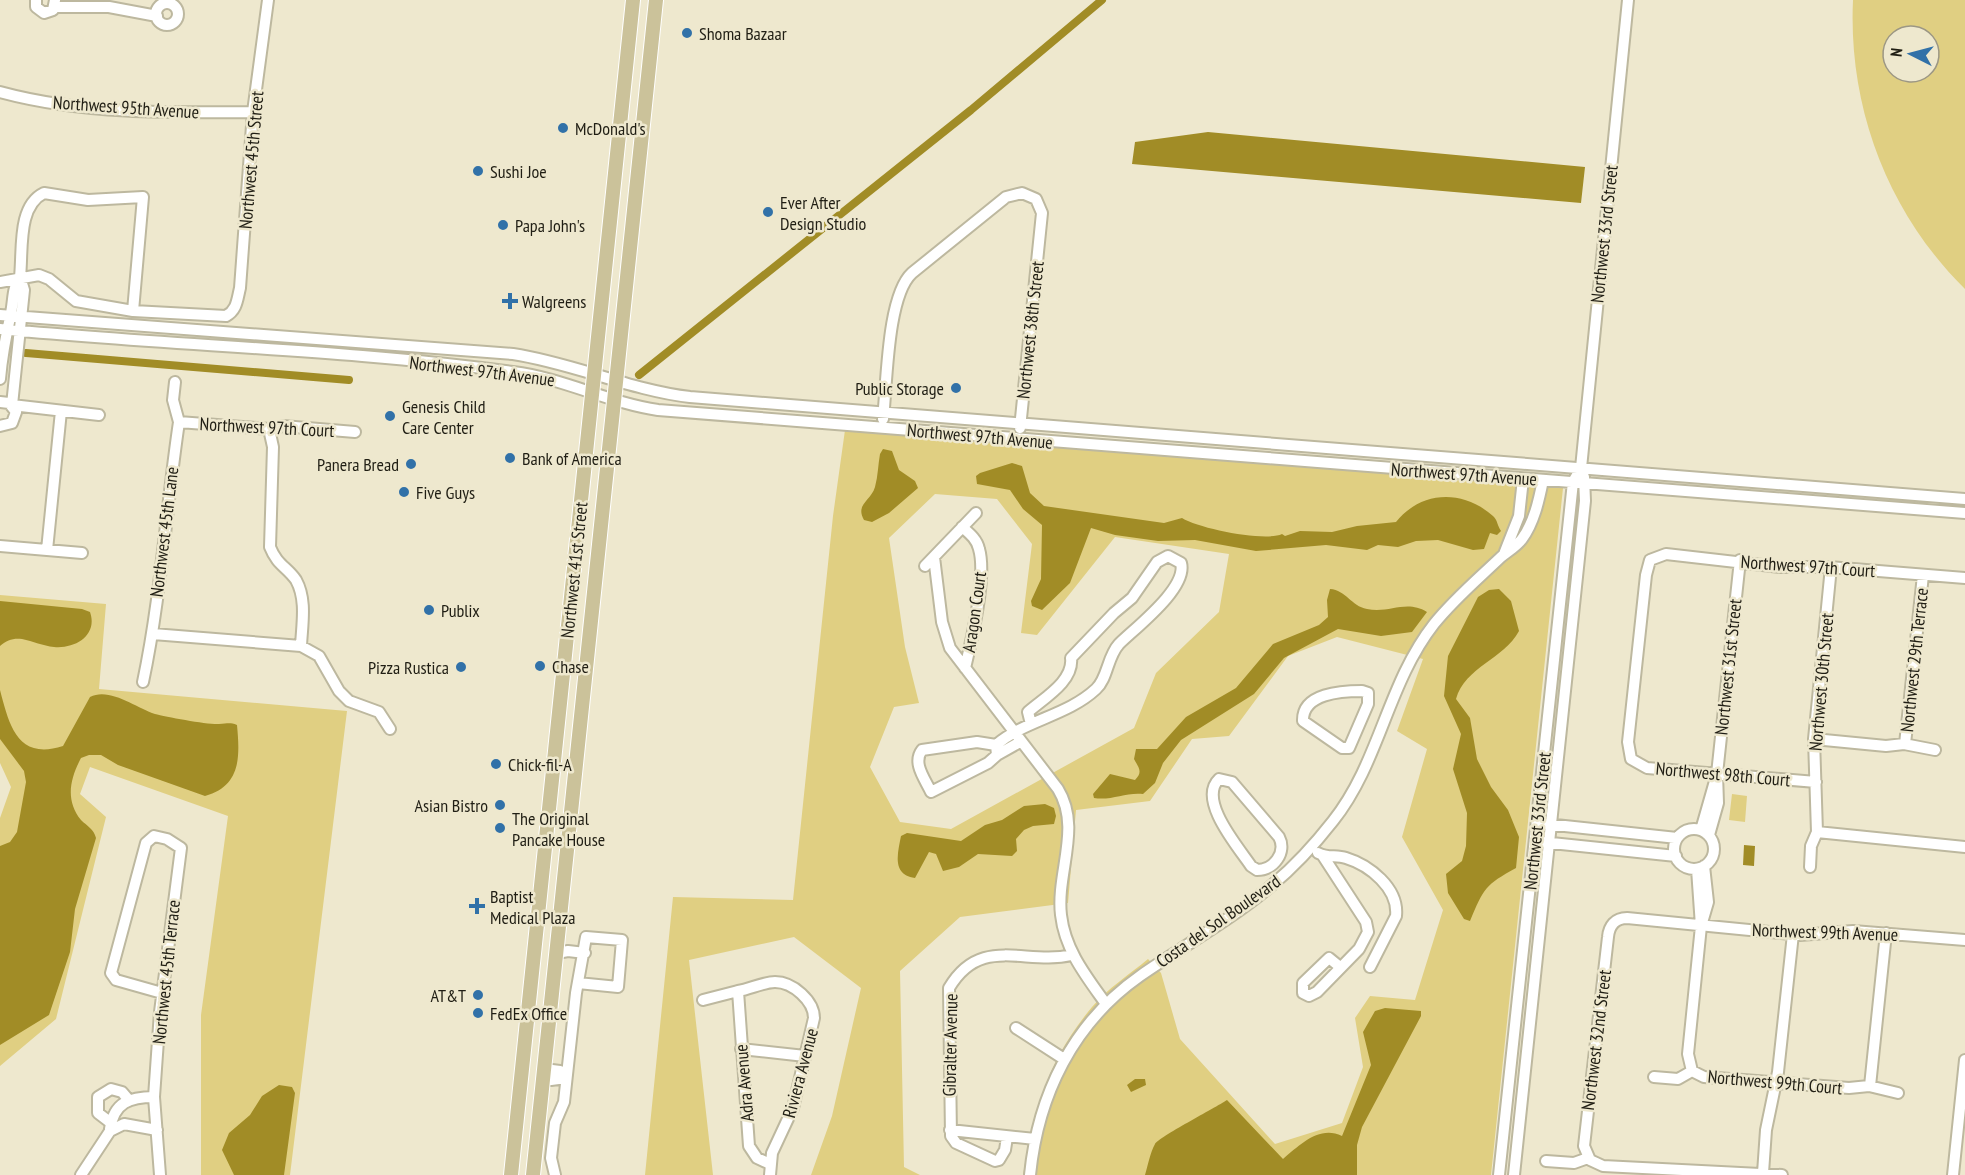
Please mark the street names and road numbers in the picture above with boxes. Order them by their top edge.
street label: Northwest 95th Avenue [52,90,200,124]
street label: Northwest 45th Street [234,90,268,230]
street label: Northwest 33rd Street [1585,164,1623,304]
street label: Northwest 38th Street [1011,260,1049,400]
street label: Northwest 97th Avenue [408,351,556,391]
street label: Northwest 97th Court [199,412,335,442]
street label: Northwest 97th Avenue [906,418,1054,454]
street label: Northwest 97th Avenue [1390,457,1538,491]
street label: Northwest 45th Lane [145,466,183,598]
street label: Northwest 41st Street [555,501,593,639]
street label: Northwest 97th Court [1740,550,1876,582]
street label: Aragon Court [957,570,991,654]
street label: Northwest 29th Terrace [1895,587,1933,733]
street label: Northwest 31st Street [1709,598,1747,736]
street label: Northwest 30th Street [1804,612,1838,752]
street label: Northwest 33rd Street [1518,751,1556,891]
street label: Northwest 98th Court [1655,757,1791,791]
street label: Costa del Sol Boulevard [1151,870,1285,972]
street label: Northwest 45th Terrace [147,899,185,1045]
street label: Northwest 99th Avenue [1751,918,1899,946]
street label: Northwest 32nd Street [1576,968,1616,1112]
street label: Gibralter Avenue [938,993,962,1097]
street label: Riviera Avenue [777,1026,823,1120]
street label: Adra Avenue [729,1043,759,1123]
street label: Northwest 99th Court [1707,1065,1843,1099]

